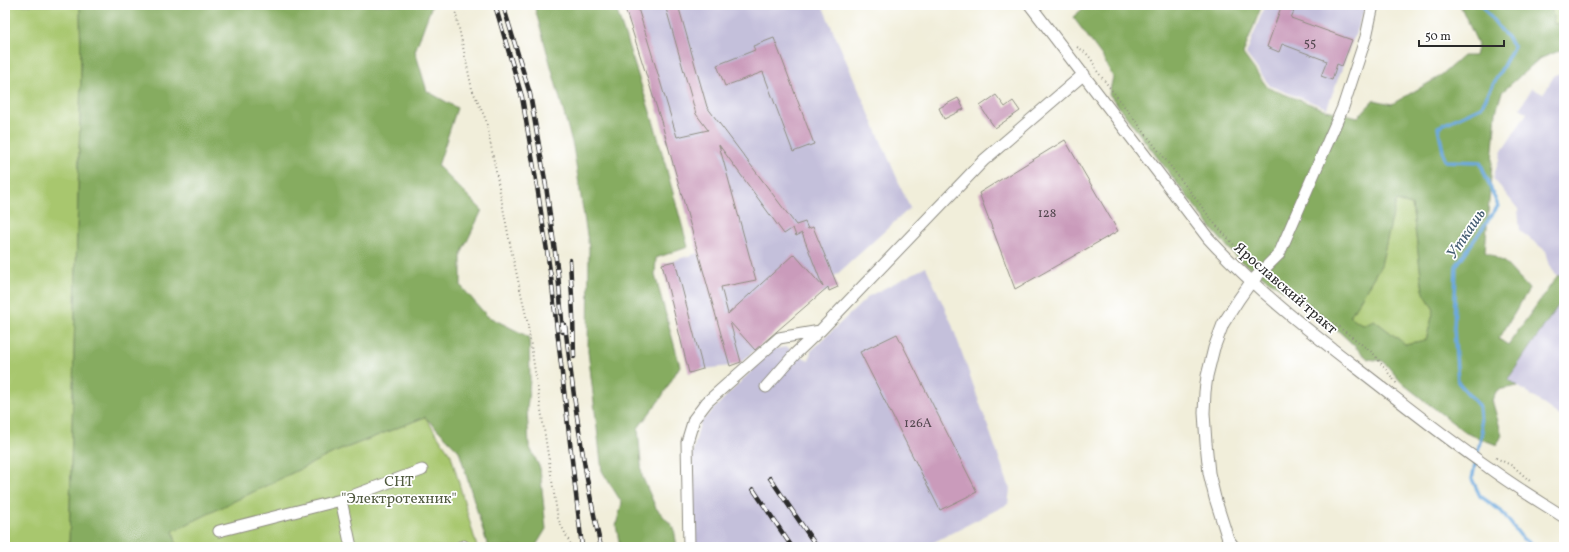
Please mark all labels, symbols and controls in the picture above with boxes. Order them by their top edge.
scale bar [1419,22,1504,48]
text: 50 m [1425,29,1451,45]
house number: 55 [1304,35,1316,53]
water label: Уткашь [1442,204,1492,264]
house number: 128 [1038,205,1056,223]
street label: Ярославский тракт [1229,238,1342,340]
house number: 126А [904,415,932,433]
park label: СНТ "Электротехник" [341,472,457,510]

